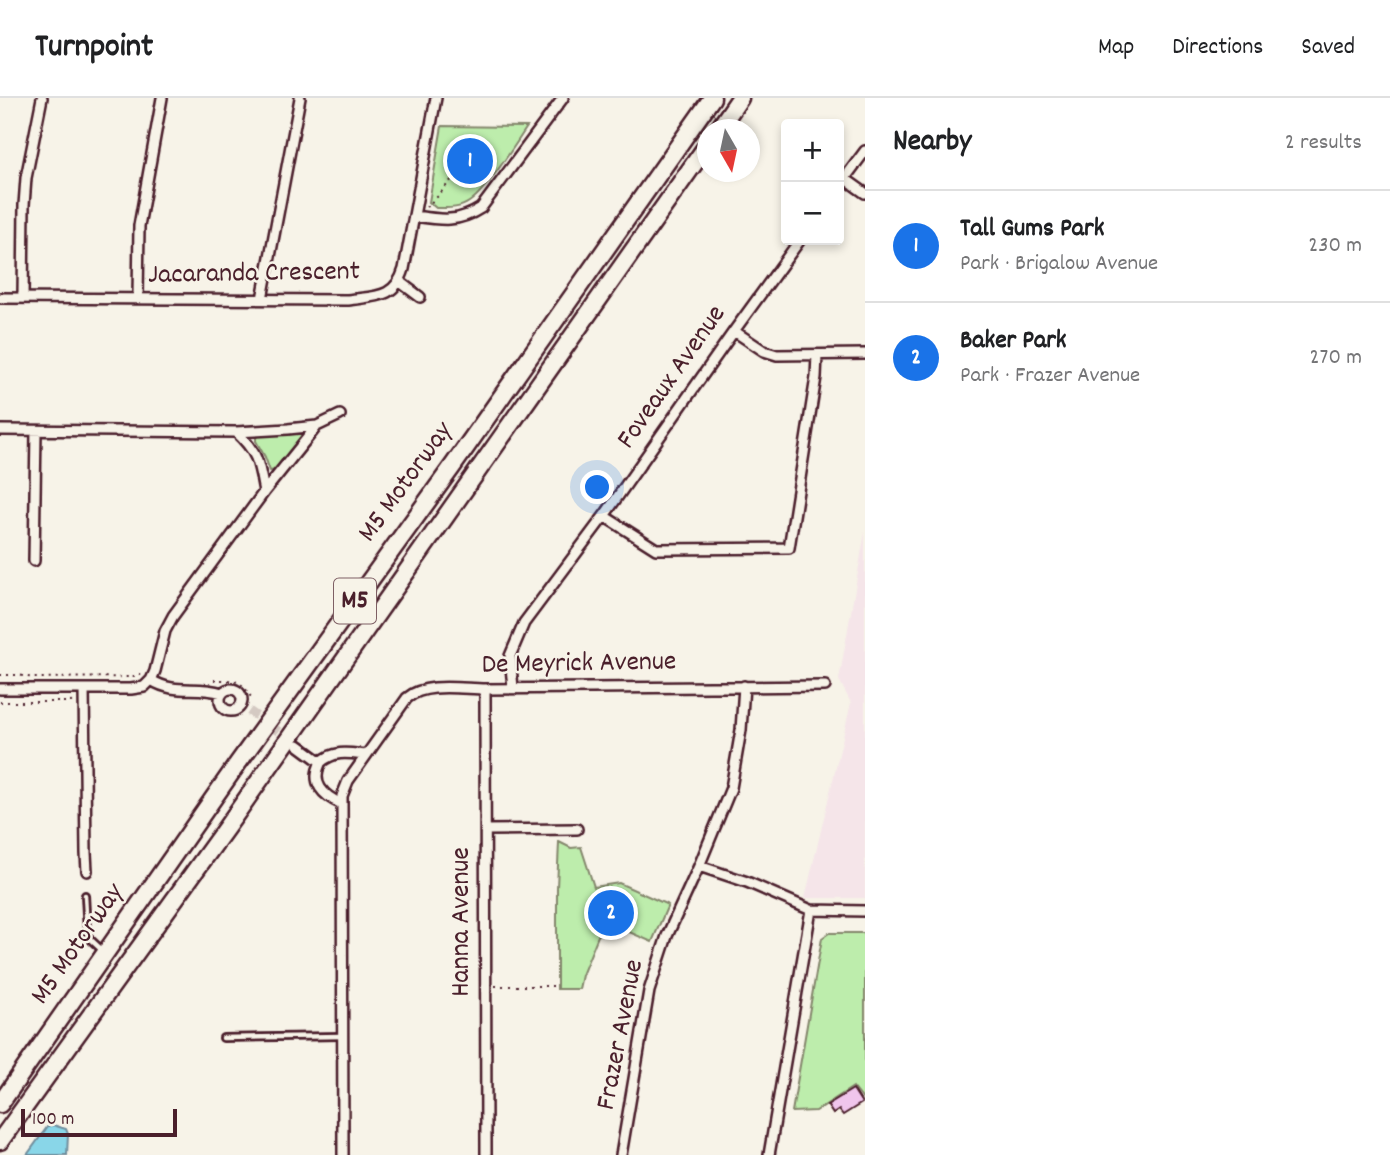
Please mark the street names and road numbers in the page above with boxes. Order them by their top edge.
street label: Jacaranda Crescent [148,253,360,297]
street label: Foveaux Avenue [609,298,737,458]
street label: M5 Motorway [350,414,465,552]
road number: M5 [334,579,376,624]
street label: De Meyrick Avenue [481,643,677,687]
street label: Hanna Avenue [443,847,483,997]
street label: M5 Motorway [22,876,136,1014]
street label: Frazer Avenue [588,956,656,1114]

